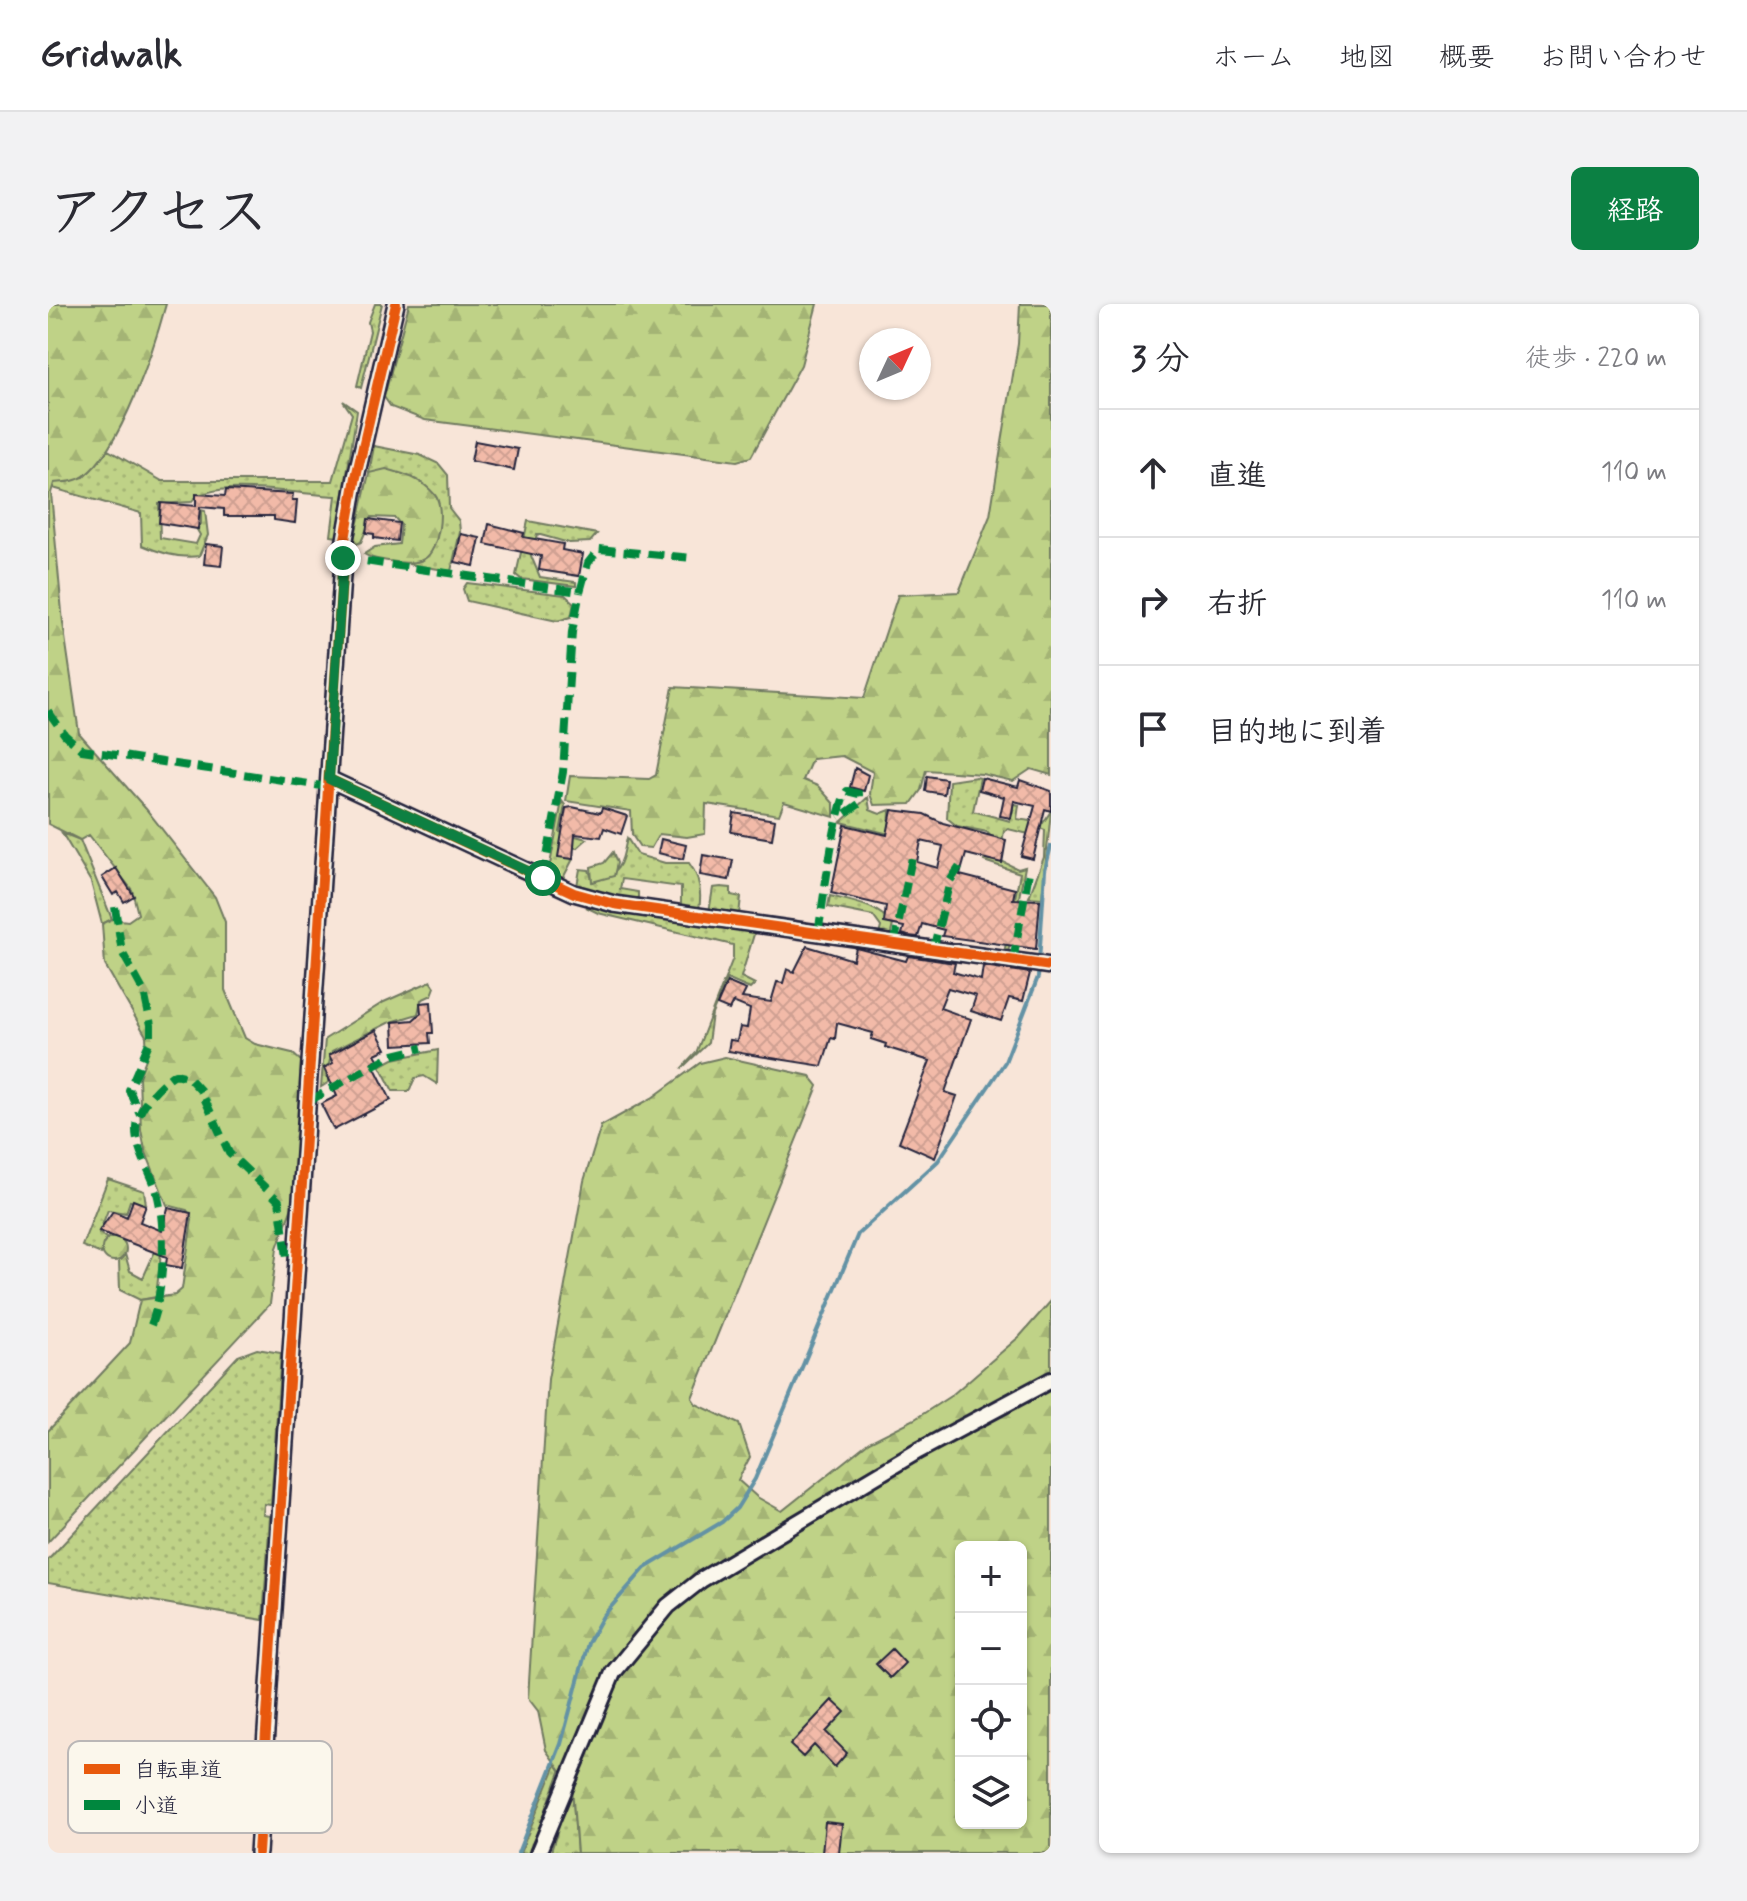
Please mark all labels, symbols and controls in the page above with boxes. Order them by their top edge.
text: Gridwalk [40,31,182,80]
text: ホーム [1212,40,1295,77]
text: 地図 [1339,40,1395,77]
text: 概要 [1439,40,1495,77]
text: お問い合わせ [1539,40,1707,77]
button: 経路 [1571,167,1699,250]
text: アクセス [48,178,269,251]
north arrow [859,328,931,400]
text: 3 分 [1131,337,1190,382]
text: 徒歩 · 220 m [1525,342,1667,376]
icon: ahead [1131,451,1175,495]
text: 110 m [1601,456,1667,490]
text: 直進 [1207,457,1267,496]
route end [325,540,361,576]
icon: right [1131,579,1175,623]
text: 110 m [1601,584,1667,618]
text: 右折 [1207,585,1267,624]
icon: arrive [1131,707,1175,751]
text: 目的地に到着 [1207,713,1387,752]
route start [525,860,561,896]
map controls [955,1541,1027,1829]
button: + [955,1541,1027,1613]
button: − [955,1613,1027,1685]
button: locate [955,1685,1027,1757]
legend [68,1741,332,1833]
text: 自転車道 [134,1757,222,1785]
button: layers [955,1757,1027,1829]
text: 小道 [134,1793,178,1821]

